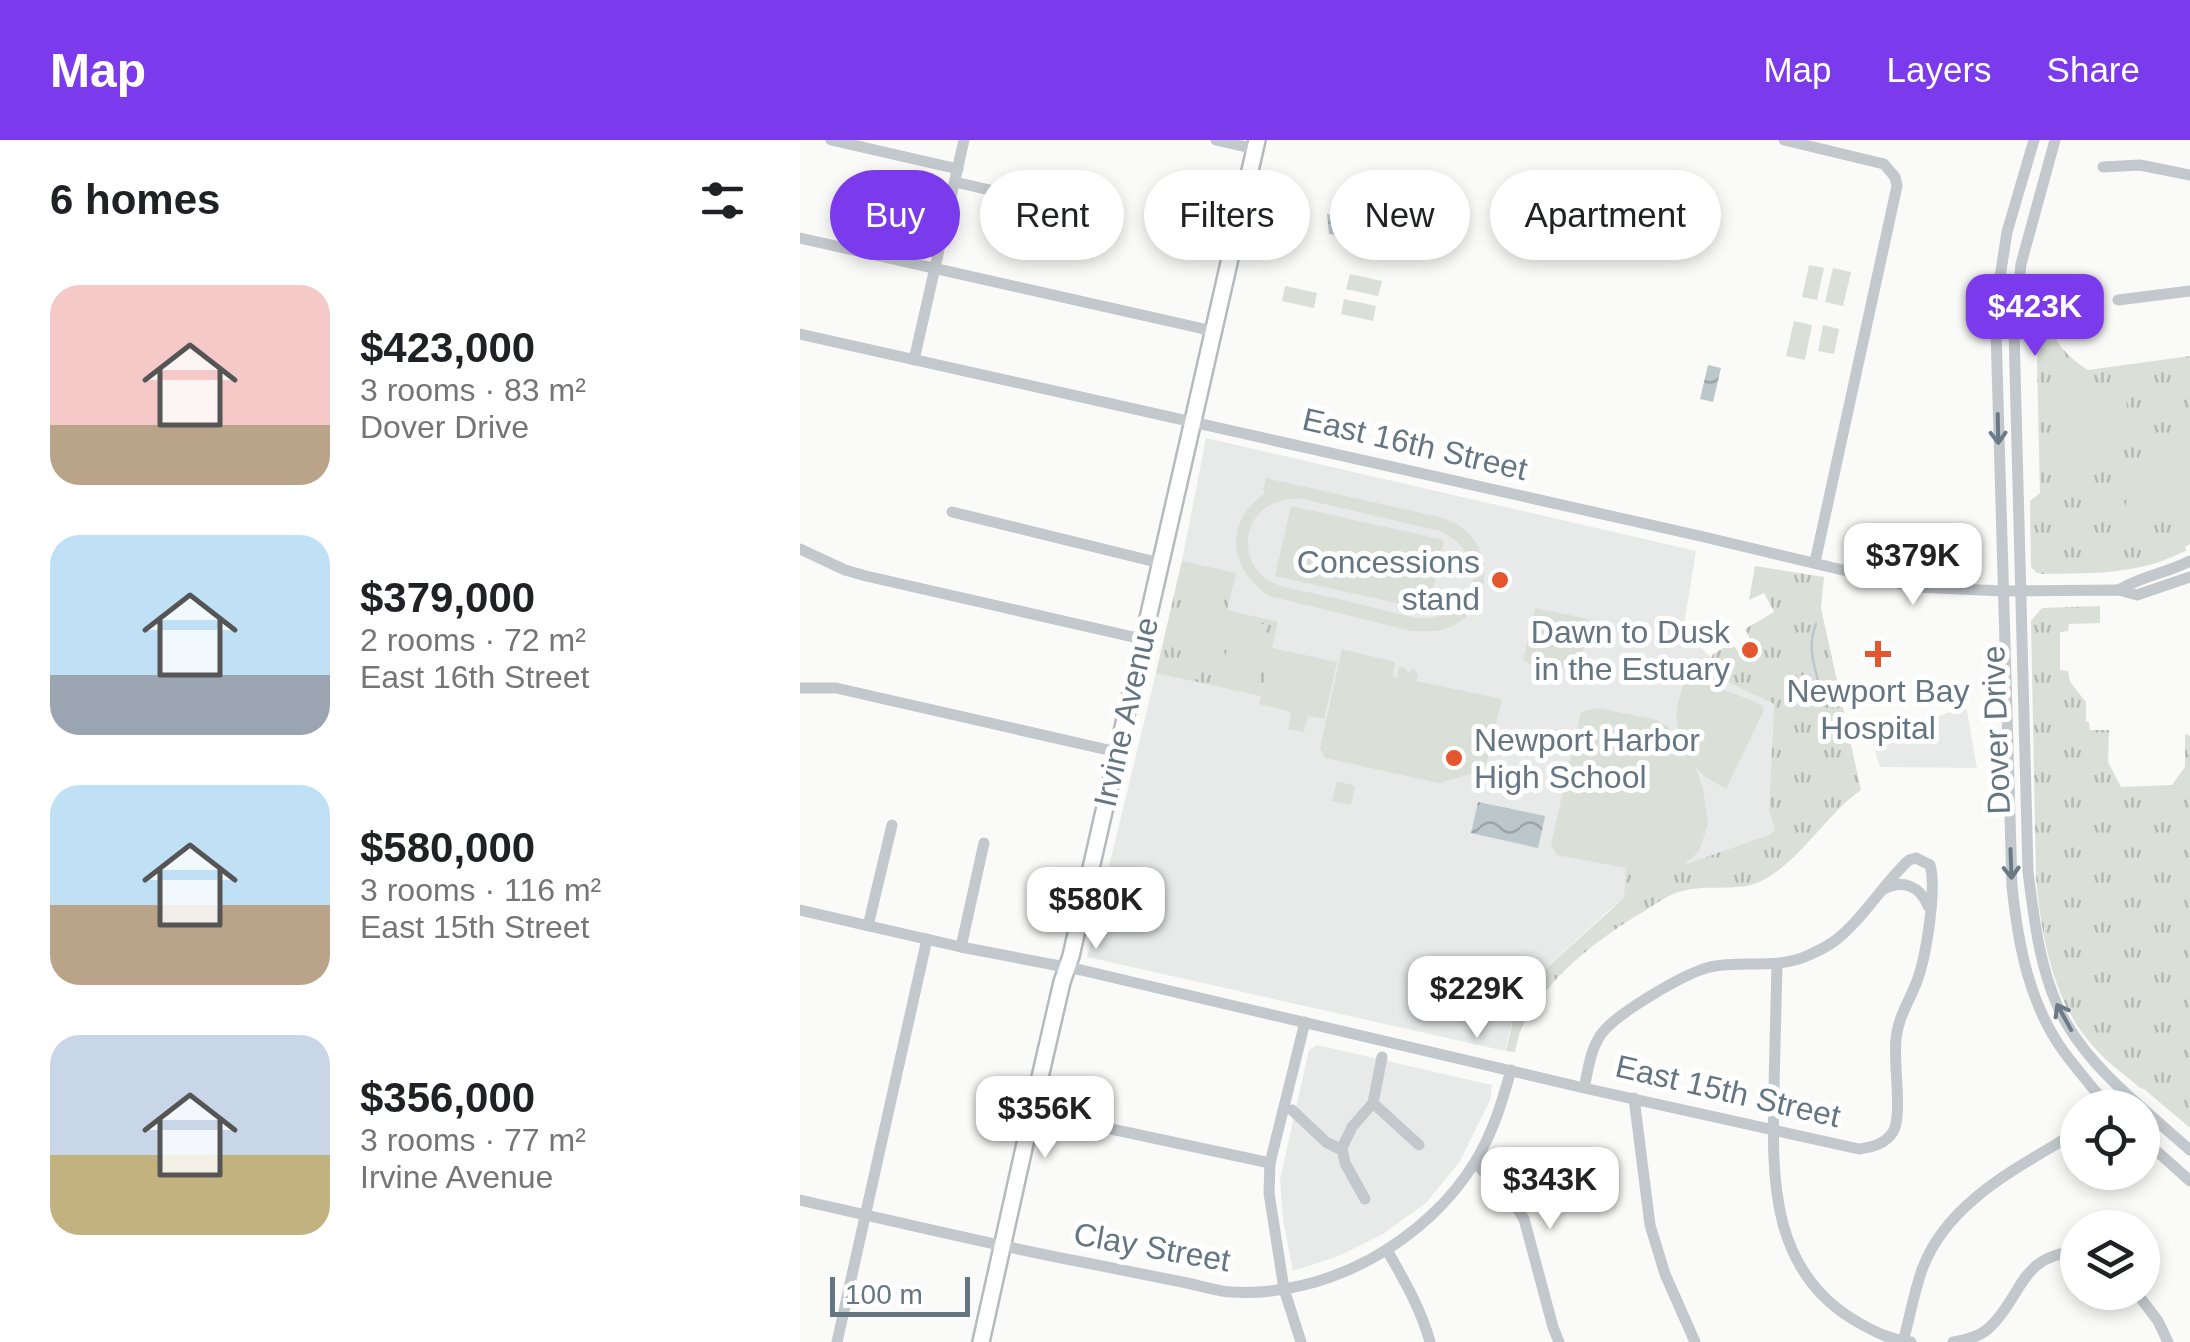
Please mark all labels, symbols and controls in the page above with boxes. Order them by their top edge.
text: Map [50,44,146,97]
text: Map [1763,50,1832,89]
text: Layers [1887,50,1992,89]
text: Share [2047,50,2140,89]
chip: Buy [830,170,960,260]
chip: Rent [980,170,1124,260]
chip: Filters [1144,170,1310,260]
chip: New [1330,170,1470,260]
chip: Apartment [1490,170,1721,260]
icon: filters [695,173,750,228]
text: 6 homes [50,176,220,223]
pin: $423K [1965,274,2105,359]
text: $423K [1988,288,2082,324]
text: $423,000 [360,324,535,371]
icon: home [130,325,250,445]
text: 3 rooms · 83 m² [360,372,586,408]
street label: East 16th Street [1299,401,1531,487]
text: Dover Drive [360,409,529,445]
one-way arrow [1988,412,2007,444]
pin: $379K [1843,523,1983,608]
text: $379K [1866,537,1960,573]
place label: Concessions stand [1297,544,1480,617]
marker: Concessions stand [1489,569,1511,591]
text: $379,000 [360,574,535,621]
icon: home [130,575,250,695]
street label: Irvine Avenue [1087,614,1165,810]
place label: Dawn to Dusk in the Estuary [1531,614,1731,687]
text: 2 rooms · 72 m² [360,622,586,658]
marker: Dawn to Dusk in the Estuary [1739,639,1761,661]
marker: Newport Bay Hospital [1865,641,1891,667]
street label: Dover Drive [1975,645,2017,815]
text: East 16th Street [360,659,589,695]
place label: Newport Bay Hospital [1786,673,1970,746]
place label: Newport Harbor High School [1474,722,1700,795]
marker: Newport Harbor High School [1443,747,1465,769]
text: $580,000 [360,824,535,871]
icon: home [130,825,250,945]
one-way arrow [2002,847,2021,879]
pin: $580K [1026,867,1166,952]
text: 3 rooms · 116 m² [360,872,601,908]
text: $580K [1049,881,1143,917]
text: East 15th Street [360,909,589,945]
pin: $229K [1407,956,1547,1041]
text: $229K [1430,970,1524,1006]
one-way arrow [2054,1002,2074,1032]
street label: East 15th Street [1612,1048,1844,1134]
text: $356,000 [360,1074,535,1121]
icon: home [130,1075,250,1195]
pin: $356K [975,1076,1115,1161]
text: $356K [998,1090,1092,1126]
map controls [2060,1090,2160,1310]
button: locate [2060,1090,2160,1190]
text: 3 rooms · 77 m² [360,1122,586,1158]
pin: $343K [1480,1147,1620,1232]
text: Irvine Avenue [360,1159,553,1195]
text: $343K [1503,1161,1597,1197]
button: layers [2060,1210,2160,1310]
street label: Clay Street [1071,1216,1233,1278]
scale bar [830,1272,970,1316]
text: 100 m [845,1279,923,1310]

